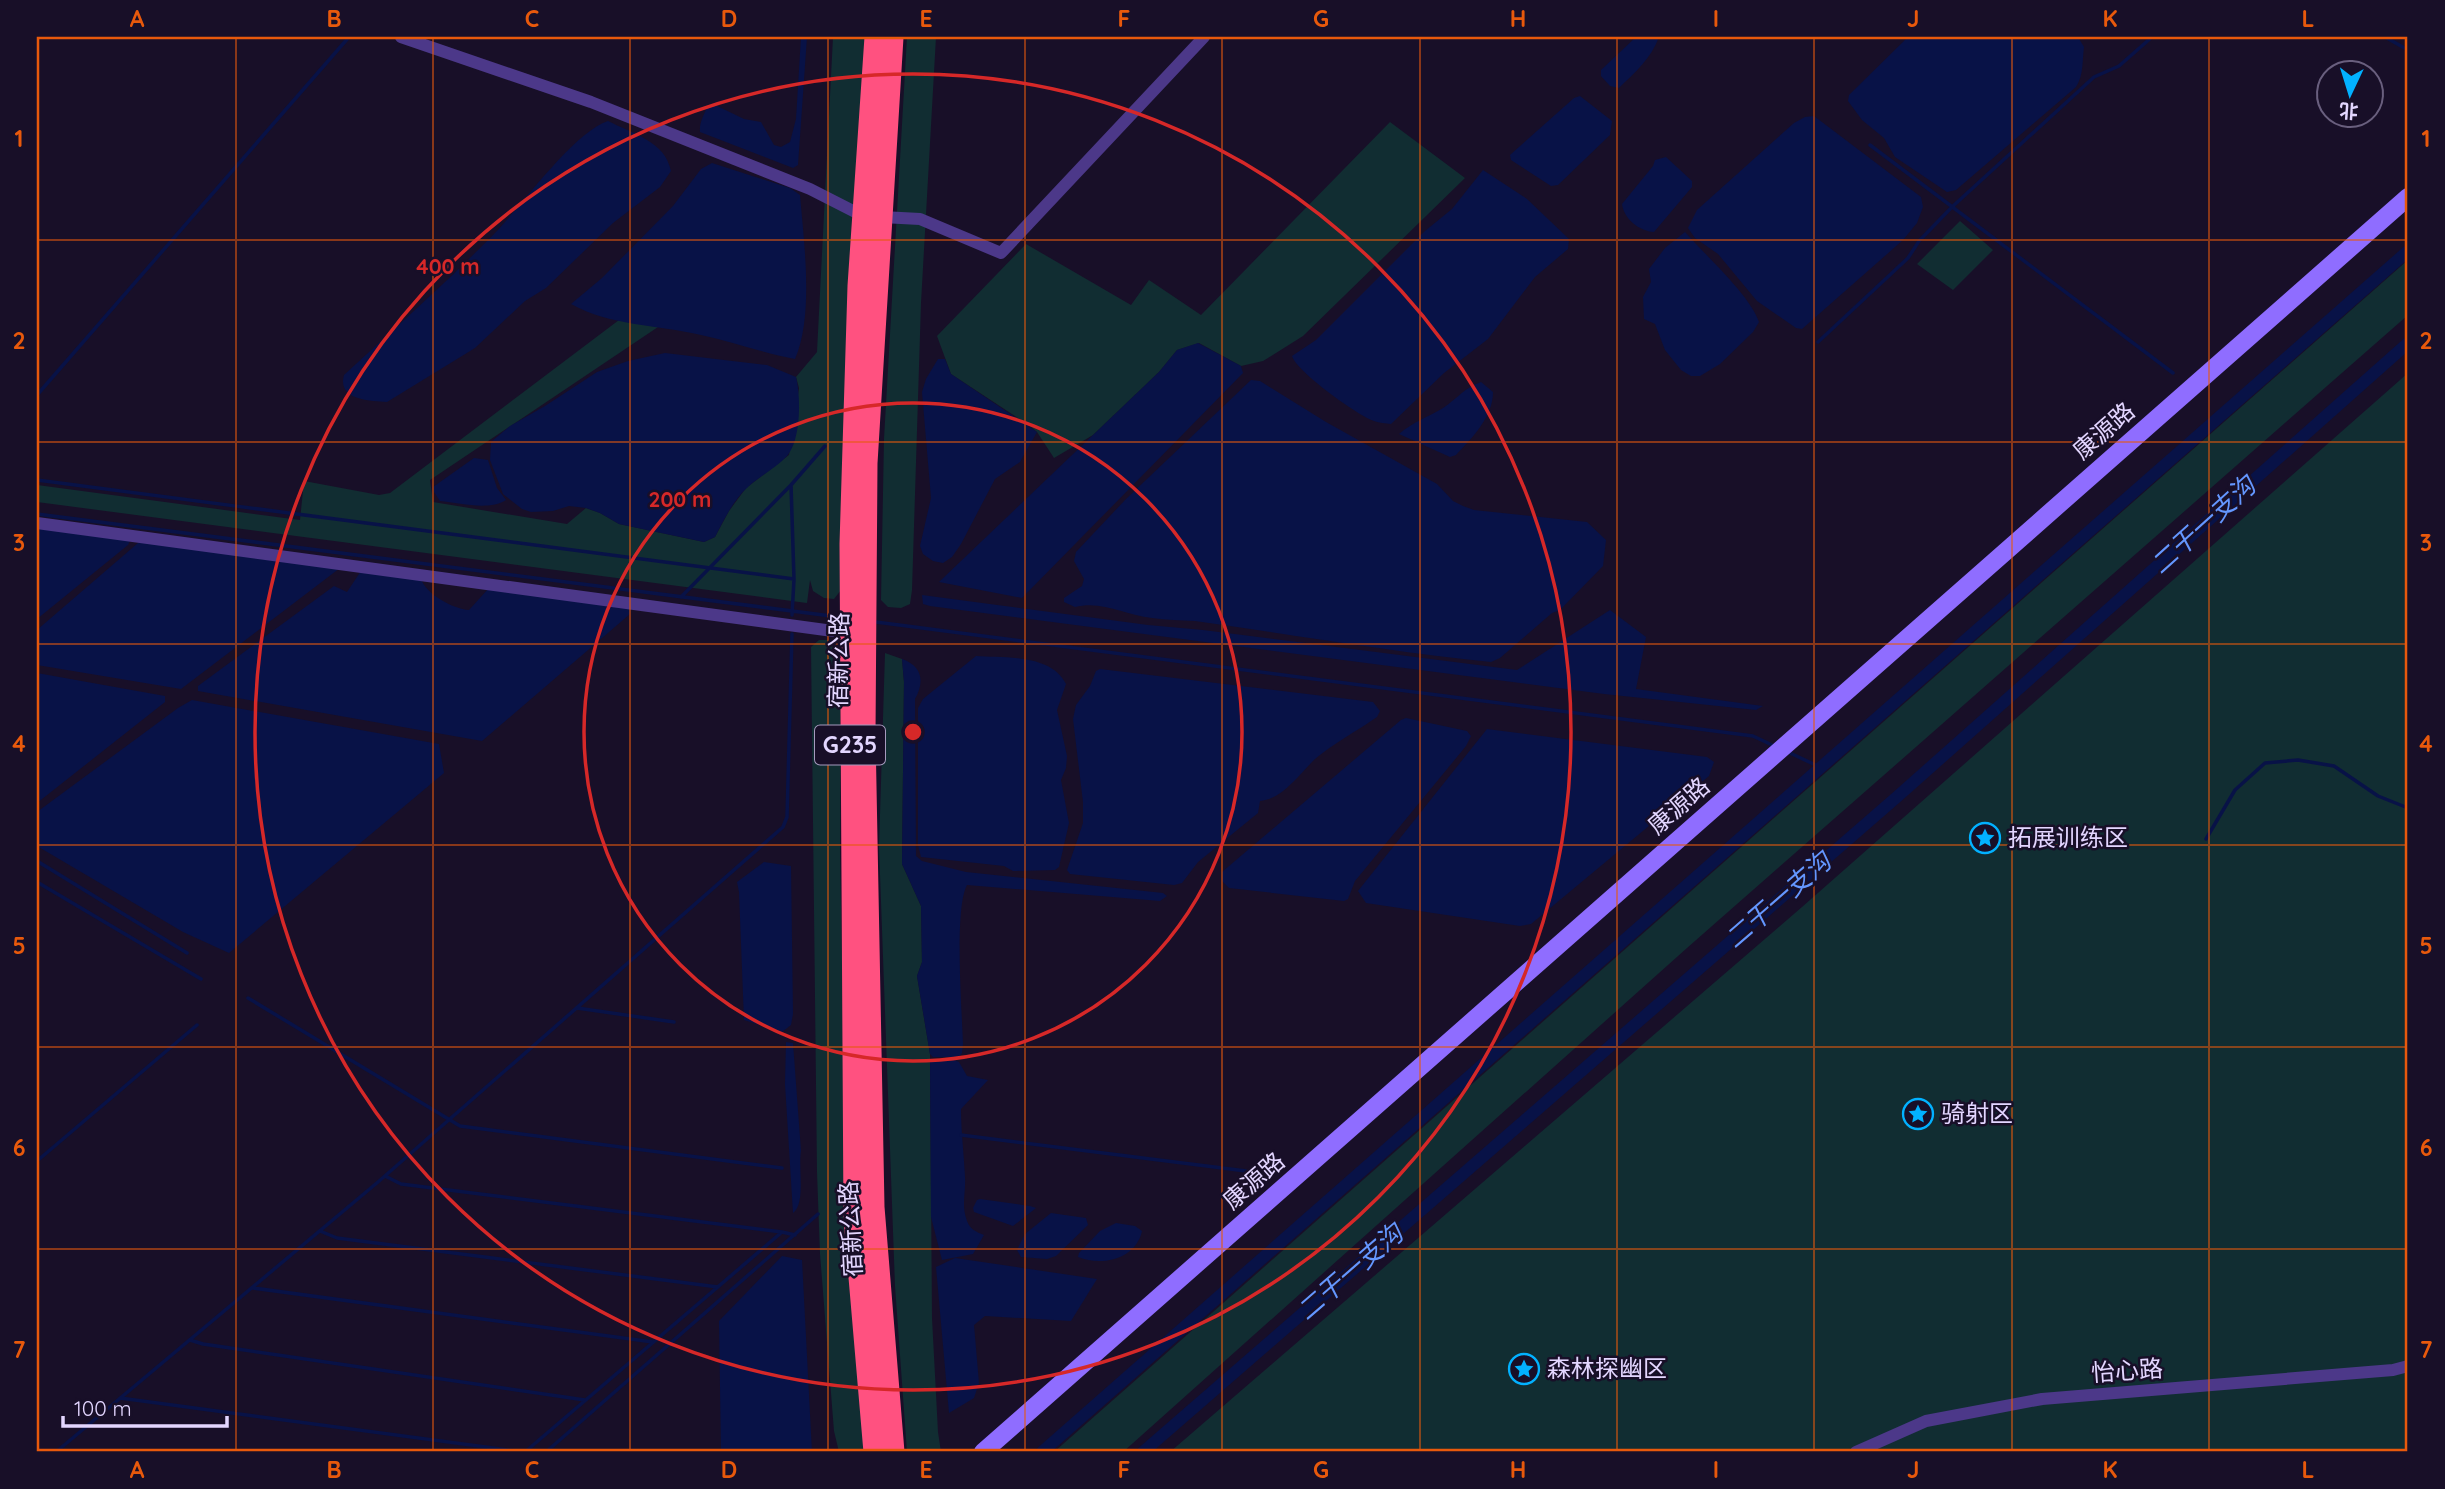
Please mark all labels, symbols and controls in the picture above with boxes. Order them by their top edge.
text: A [130,4,145,33]
text: B [326,4,342,33]
text: C [525,4,539,33]
text: D [721,4,737,33]
text: E [919,4,933,33]
text: F [1118,4,1130,33]
text: G [1313,4,1329,33]
text: H [1510,4,1526,33]
text: I [1713,4,1719,33]
text: J [1907,4,1919,33]
text: K [2102,4,2118,33]
text: L [2302,4,2314,33]
north arrow [2316,60,2386,130]
text: 北 [2338,98,2359,124]
text: 1 [15,124,23,153]
text: 1 [2422,124,2430,153]
text: 400 m [416,253,480,279]
text: 2 [12,326,26,355]
text: 2 [2419,326,2433,355]
street label: 康源路 [2066,395,2140,465]
water label: 二干一支沟 [2143,467,2264,580]
text: 200 m [649,486,711,512]
text: 3 [13,528,25,557]
text: 3 [2420,528,2432,557]
street label: 宿新公路 [822,612,854,708]
centre of rings [901,720,925,744]
road number: G235 [815,726,885,764]
text: 4 [12,729,26,758]
text: 4 [2419,729,2433,758]
street label: 康源路 [1641,770,1715,840]
place icon: 拓展训练区 [1968,821,2002,855]
place label: 拓展训练区 [2008,822,2128,852]
water label: 二干一支沟 [1718,843,1840,955]
text: 5 [12,931,26,960]
text: 5 [2419,931,2433,960]
place icon: 骑射区 [1901,1097,1935,1131]
place label: 骑射区 [1941,1098,2013,1128]
text: 6 [13,1133,25,1162]
text: 6 [2420,1133,2432,1162]
street label: 康源路 [1216,1145,1290,1215]
street label: 宿新公路 [833,1180,867,1278]
water label: 二干一支沟 [1290,1215,1412,1327]
text: 7 [13,1335,26,1364]
text: 7 [2420,1335,2433,1364]
place icon: 森林探幽区 [1507,1352,1541,1386]
place label: 森林探幽区 [1547,1353,1667,1383]
street label: 怡心路 [2090,1353,2164,1387]
scale bar [63,1384,228,1428]
text: 100 m [74,1395,132,1421]
text: A [130,1455,145,1484]
text: B [326,1455,342,1484]
text: C [525,1455,539,1484]
text: D [721,1455,737,1484]
text: E [919,1455,933,1484]
text: F [1118,1455,1130,1484]
text: G [1313,1455,1329,1484]
text: H [1510,1455,1526,1484]
text: I [1713,1455,1719,1484]
text: J [1907,1455,1919,1484]
text: K [2102,1455,2118,1484]
text: L [2302,1455,2314,1484]

